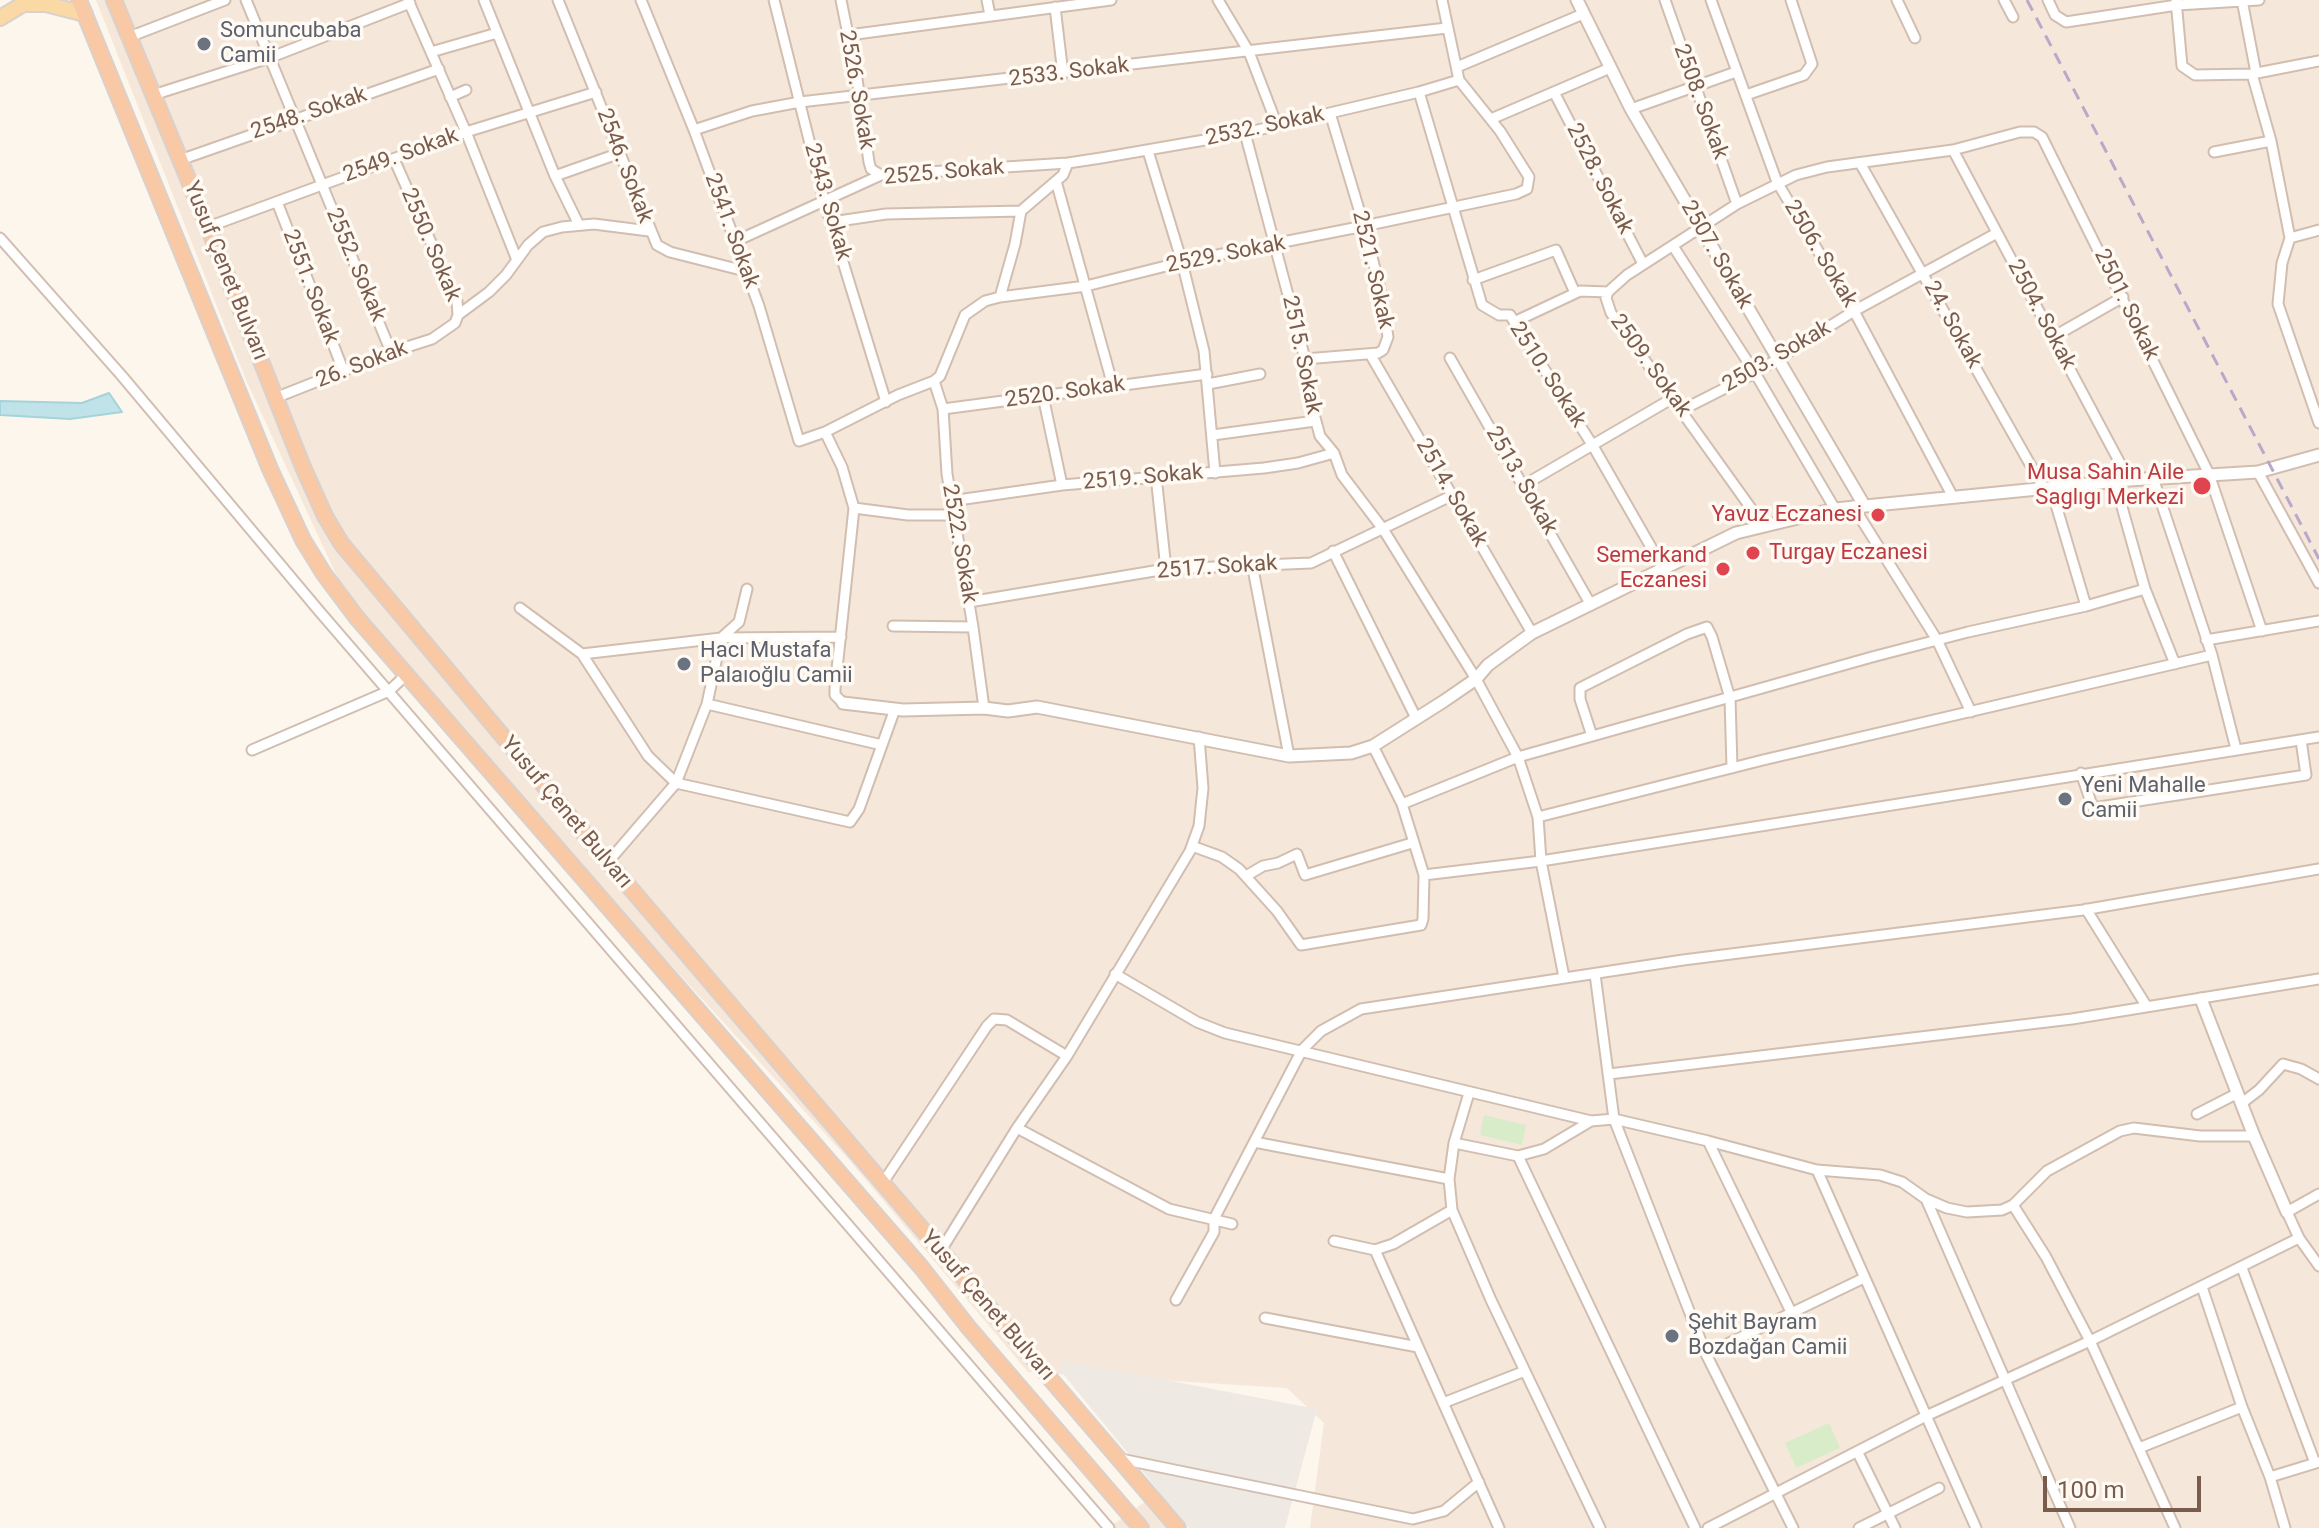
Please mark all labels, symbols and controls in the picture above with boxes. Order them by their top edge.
place label: Somuncubaba Camii [220,18,361,70]
street label: 2526. Sokak [833,28,879,152]
marker: Somuncubaba Camii [195,35,213,53]
street label: 2508. Sokak [1667,41,1733,163]
street label: 2533. Sokak [1008,53,1130,93]
street label: 2548. Sokak [248,82,370,146]
street label: 2532. Sokak [1203,102,1327,152]
street label: 2546. Sokak [590,105,658,227]
street label: 2528. Sokak [1560,119,1638,239]
street label: 2549. Sokak [340,123,462,189]
street label: 2543. Sokak [798,140,856,264]
street label: 2525. Sokak [883,155,1005,191]
street label: 2541. Sokak [698,170,764,292]
street label: Yusuf Çenet Bulvarı [177,178,273,364]
street label: 2550. Sokak [394,184,466,306]
street label: 2507. Sokak [1674,196,1758,314]
street label: 2506. Sokak [1778,196,1862,312]
street label: 2552. Sokak [319,204,391,326]
street label: 2521. Sokak [1346,208,1398,332]
street label: 2551. Sokak [276,226,344,348]
street label: 2529. Sokak [1164,231,1288,279]
street label: 2501. Sokak [2088,245,2164,365]
street label: 2504. Sokak [2001,256,2081,374]
street label: 24. Sokak [1917,277,1987,373]
street label: 2515. Sokak [1276,293,1326,417]
street label: 2509. Sokak [1604,309,1696,423]
street label: 2503. Sokak [1718,315,1836,399]
street label: 2510. Sokak [1503,317,1591,433]
street label: 26. Sokak [313,335,411,395]
street label: 2520. Sokak [1003,372,1127,414]
street label: 2513. Sokak [1479,422,1563,540]
street label: 2514. Sokak [1409,434,1493,552]
street label: 2519. Sokak [1082,460,1204,496]
place label: Musa Sahin Aile Saglıgı Merkezi [2027,460,2184,512]
marker: Musa Sahin Aile Saglıgı Merkezi [2191,475,2213,497]
street label: 2522. Sokak [936,482,982,606]
place label: Yavuz Eczanesi [1711,502,1862,528]
marker: Yavuz Eczanesi [1869,506,1887,524]
place label: Turgay Eczanesi [1769,540,1928,566]
place label: Semerkand Eczanesi [1596,543,1707,594]
marker: Turgay Eczanesi [1744,544,1762,562]
street label: 2517. Sokak [1156,551,1278,585]
marker: Semerkand Eczanesi [1714,560,1732,578]
place label: Hacı Mustafa Palaıoğlu Camii [700,638,853,690]
marker: Hacı Mustafa Palaıoğlu Camii [675,655,693,673]
street label: Yusuf Çenet Bulvarı [495,732,637,894]
place label: Yeni Mahalle Camii [2081,773,2206,824]
marker: Yeni Mahalle Camii [2056,790,2074,808]
street label: Yusuf Çenet Bulvarı [915,1225,1059,1387]
place label: Şehit Bayram Bozdağan Camii [1688,1310,1847,1362]
marker: Şehit Bayram Bozdağan Camii [1663,1327,1681,1345]
scale bar [2047,1460,2205,1510]
text: 100 m [2057,1476,2124,1504]

